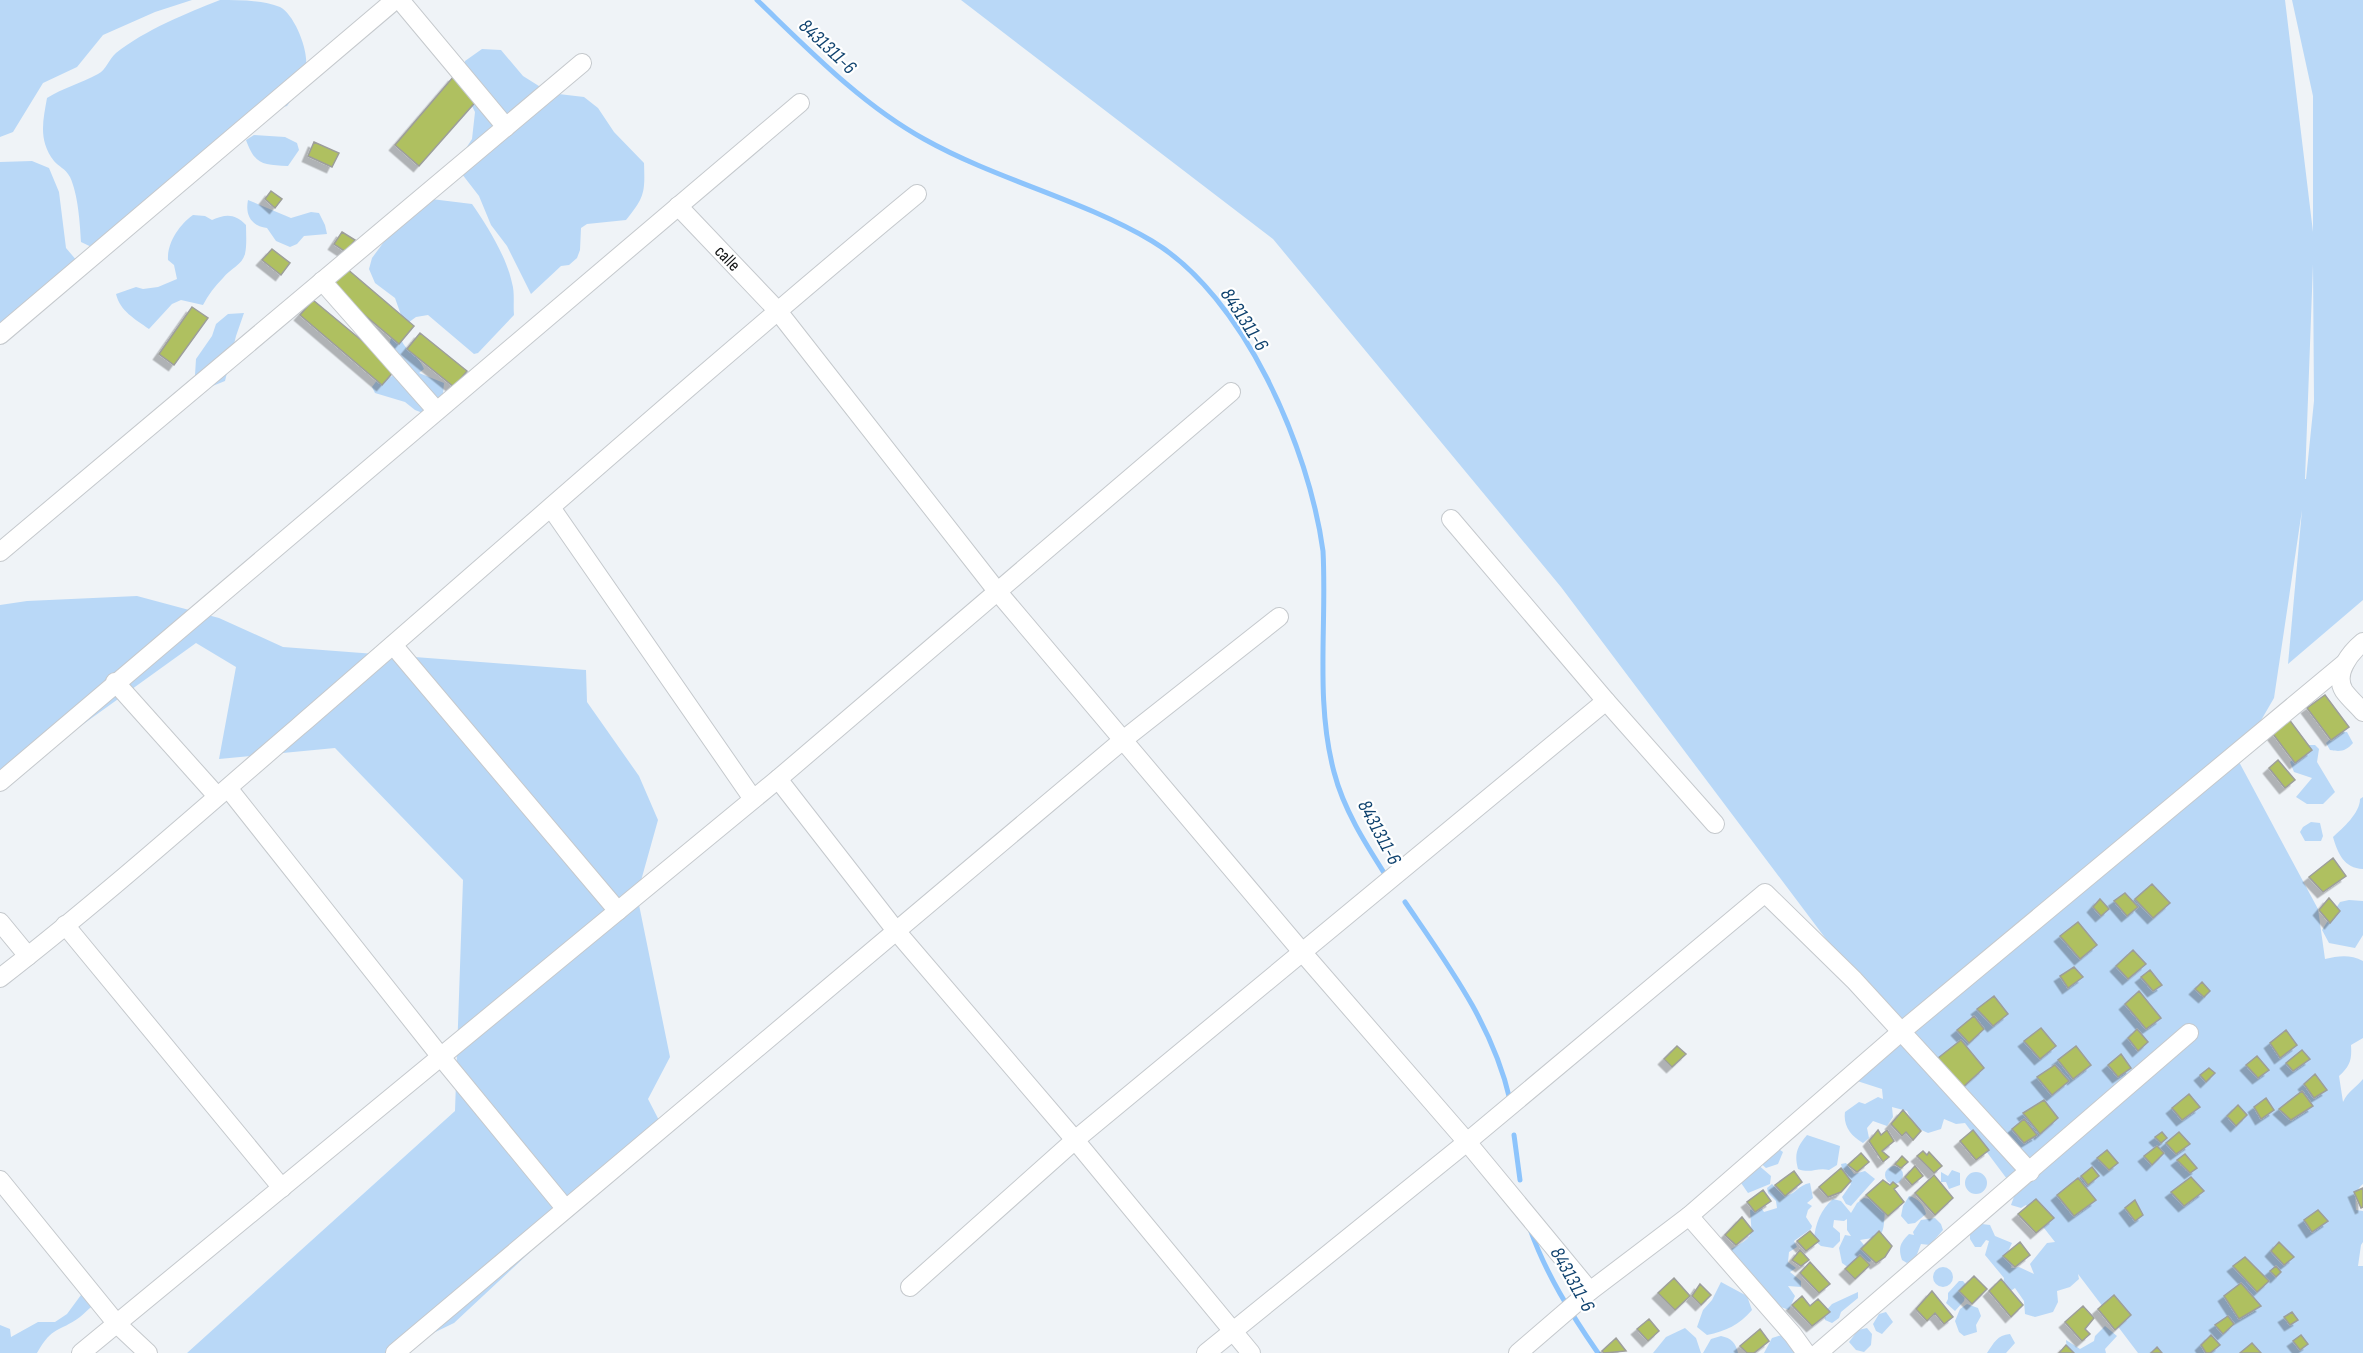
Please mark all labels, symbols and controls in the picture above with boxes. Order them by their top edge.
water label: 8431311-6 [794,14,861,80]
street label: calle [710,241,744,276]
water label: 8431311-6 [1215,284,1274,356]
water label: 8431311-6 [1352,796,1406,869]
water label: 8431311-6 [1545,1243,1600,1316]

